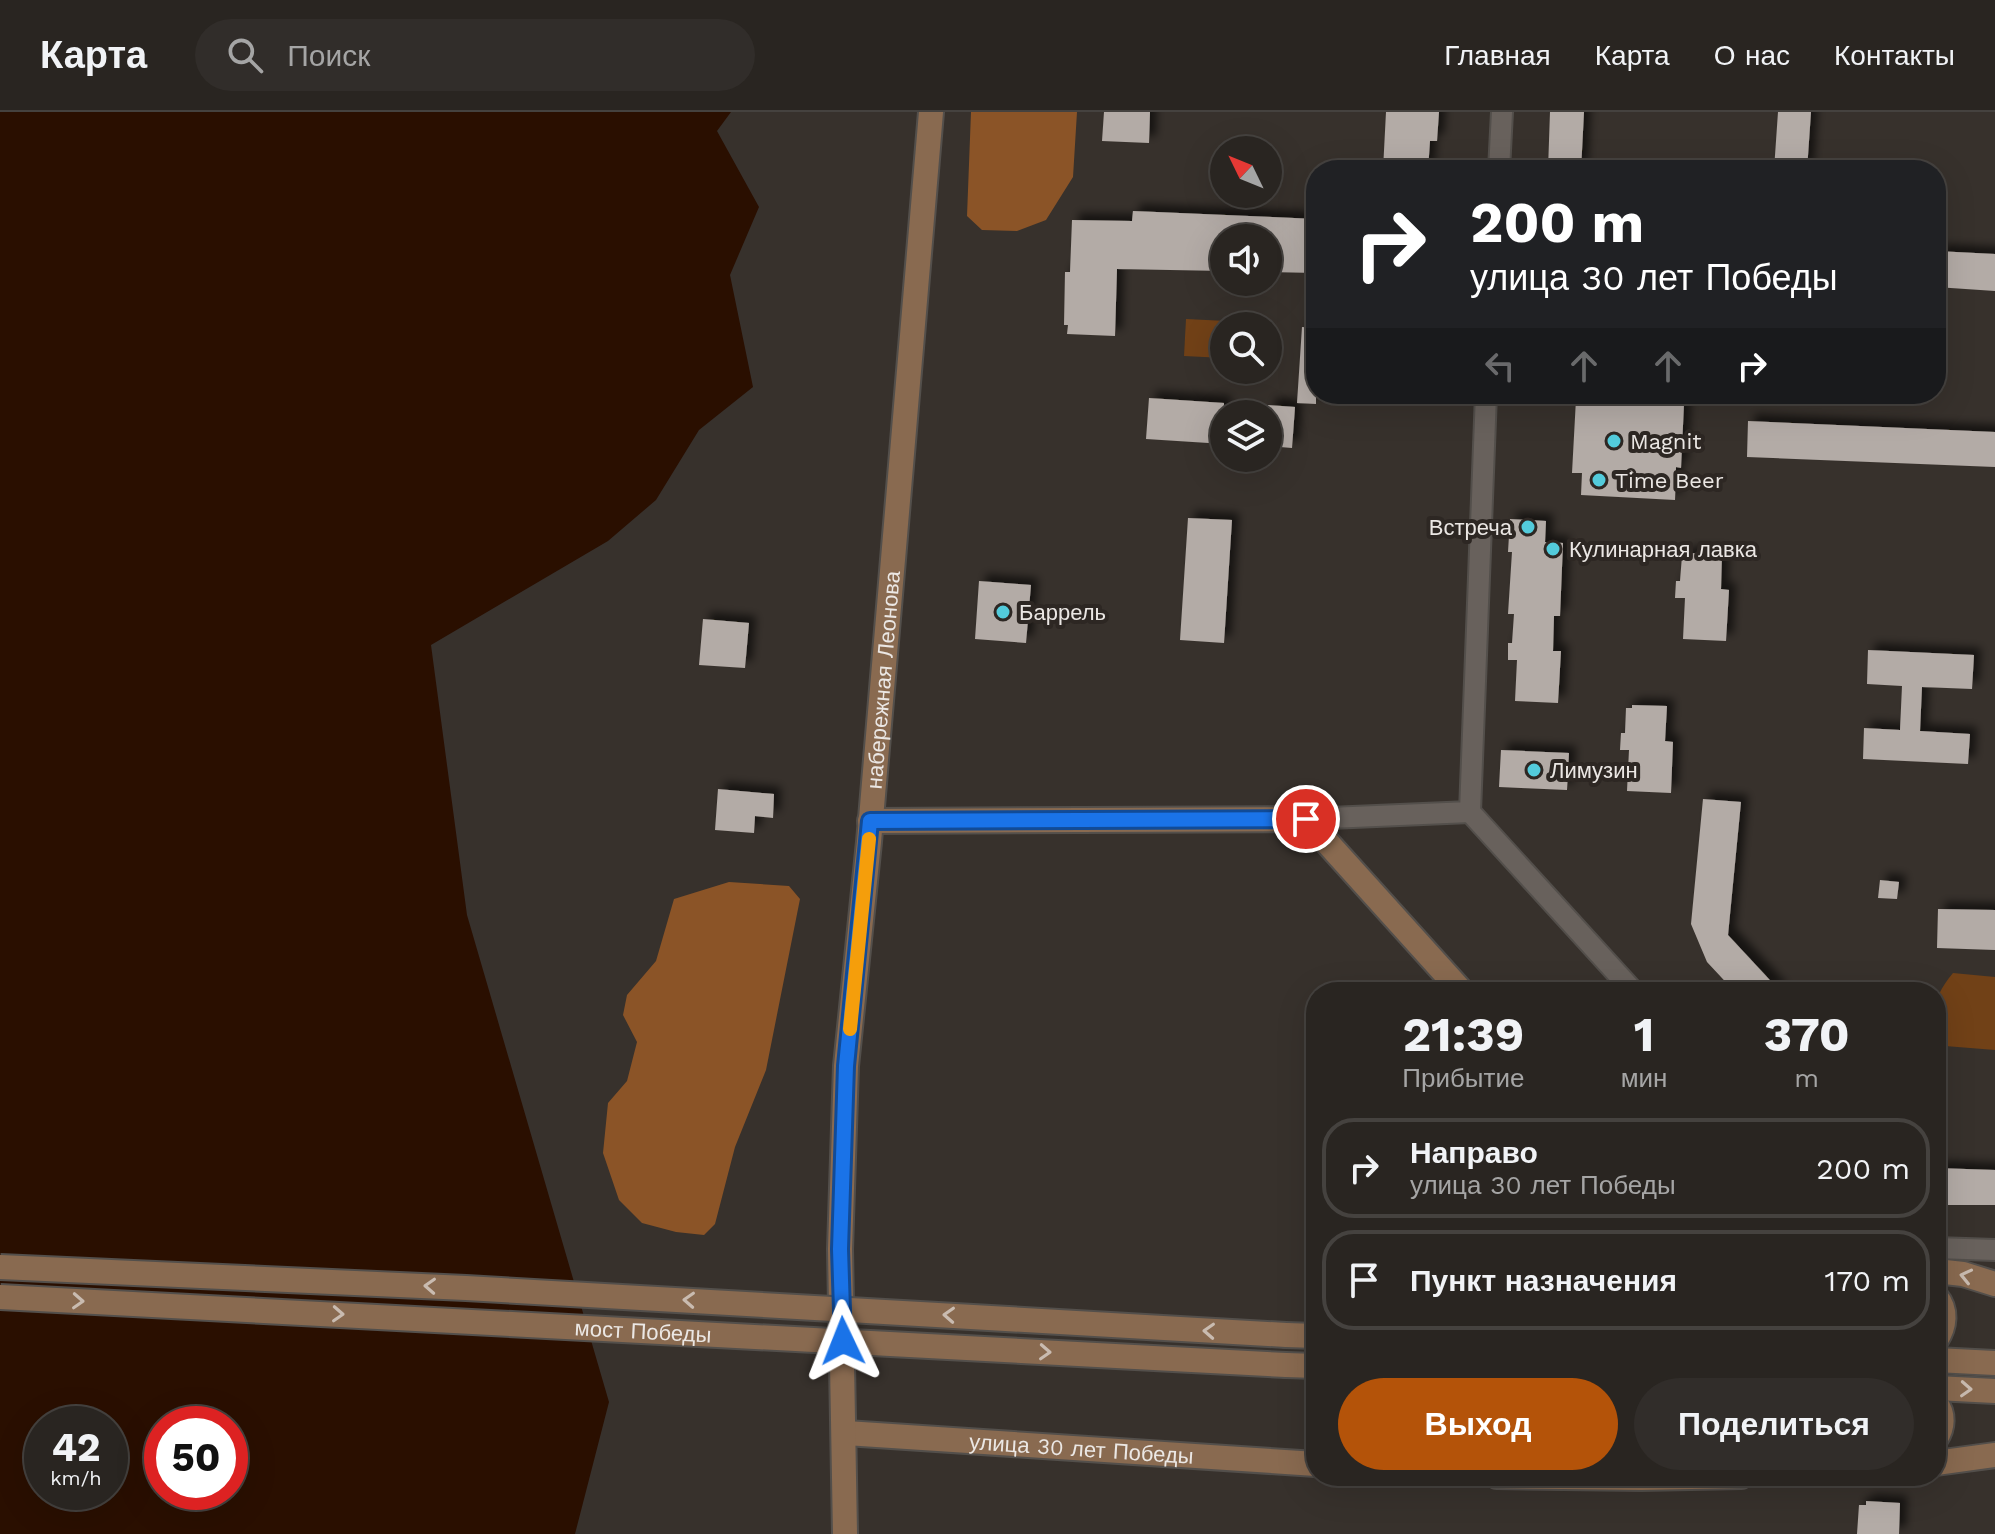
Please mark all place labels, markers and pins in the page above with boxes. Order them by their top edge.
place label: Magnit [1630,429,1702,454]
marker: Magnit [1605,432,1623,450]
place label: Time Beer [1615,468,1724,493]
marker: Time Beer [1590,471,1608,489]
place label: Встреча [1429,515,1513,540]
marker: Встреча [1519,518,1537,536]
place label: Кулинарная лавка [1569,537,1758,562]
marker: Кулинарная лавка [1544,540,1562,558]
place label: Баррель [1019,600,1106,625]
marker: Баррель [994,603,1012,621]
place label: Лимузин [1550,758,1638,783]
marker: Лимузин [1525,761,1543,779]
pin [1272,785,1340,853]

